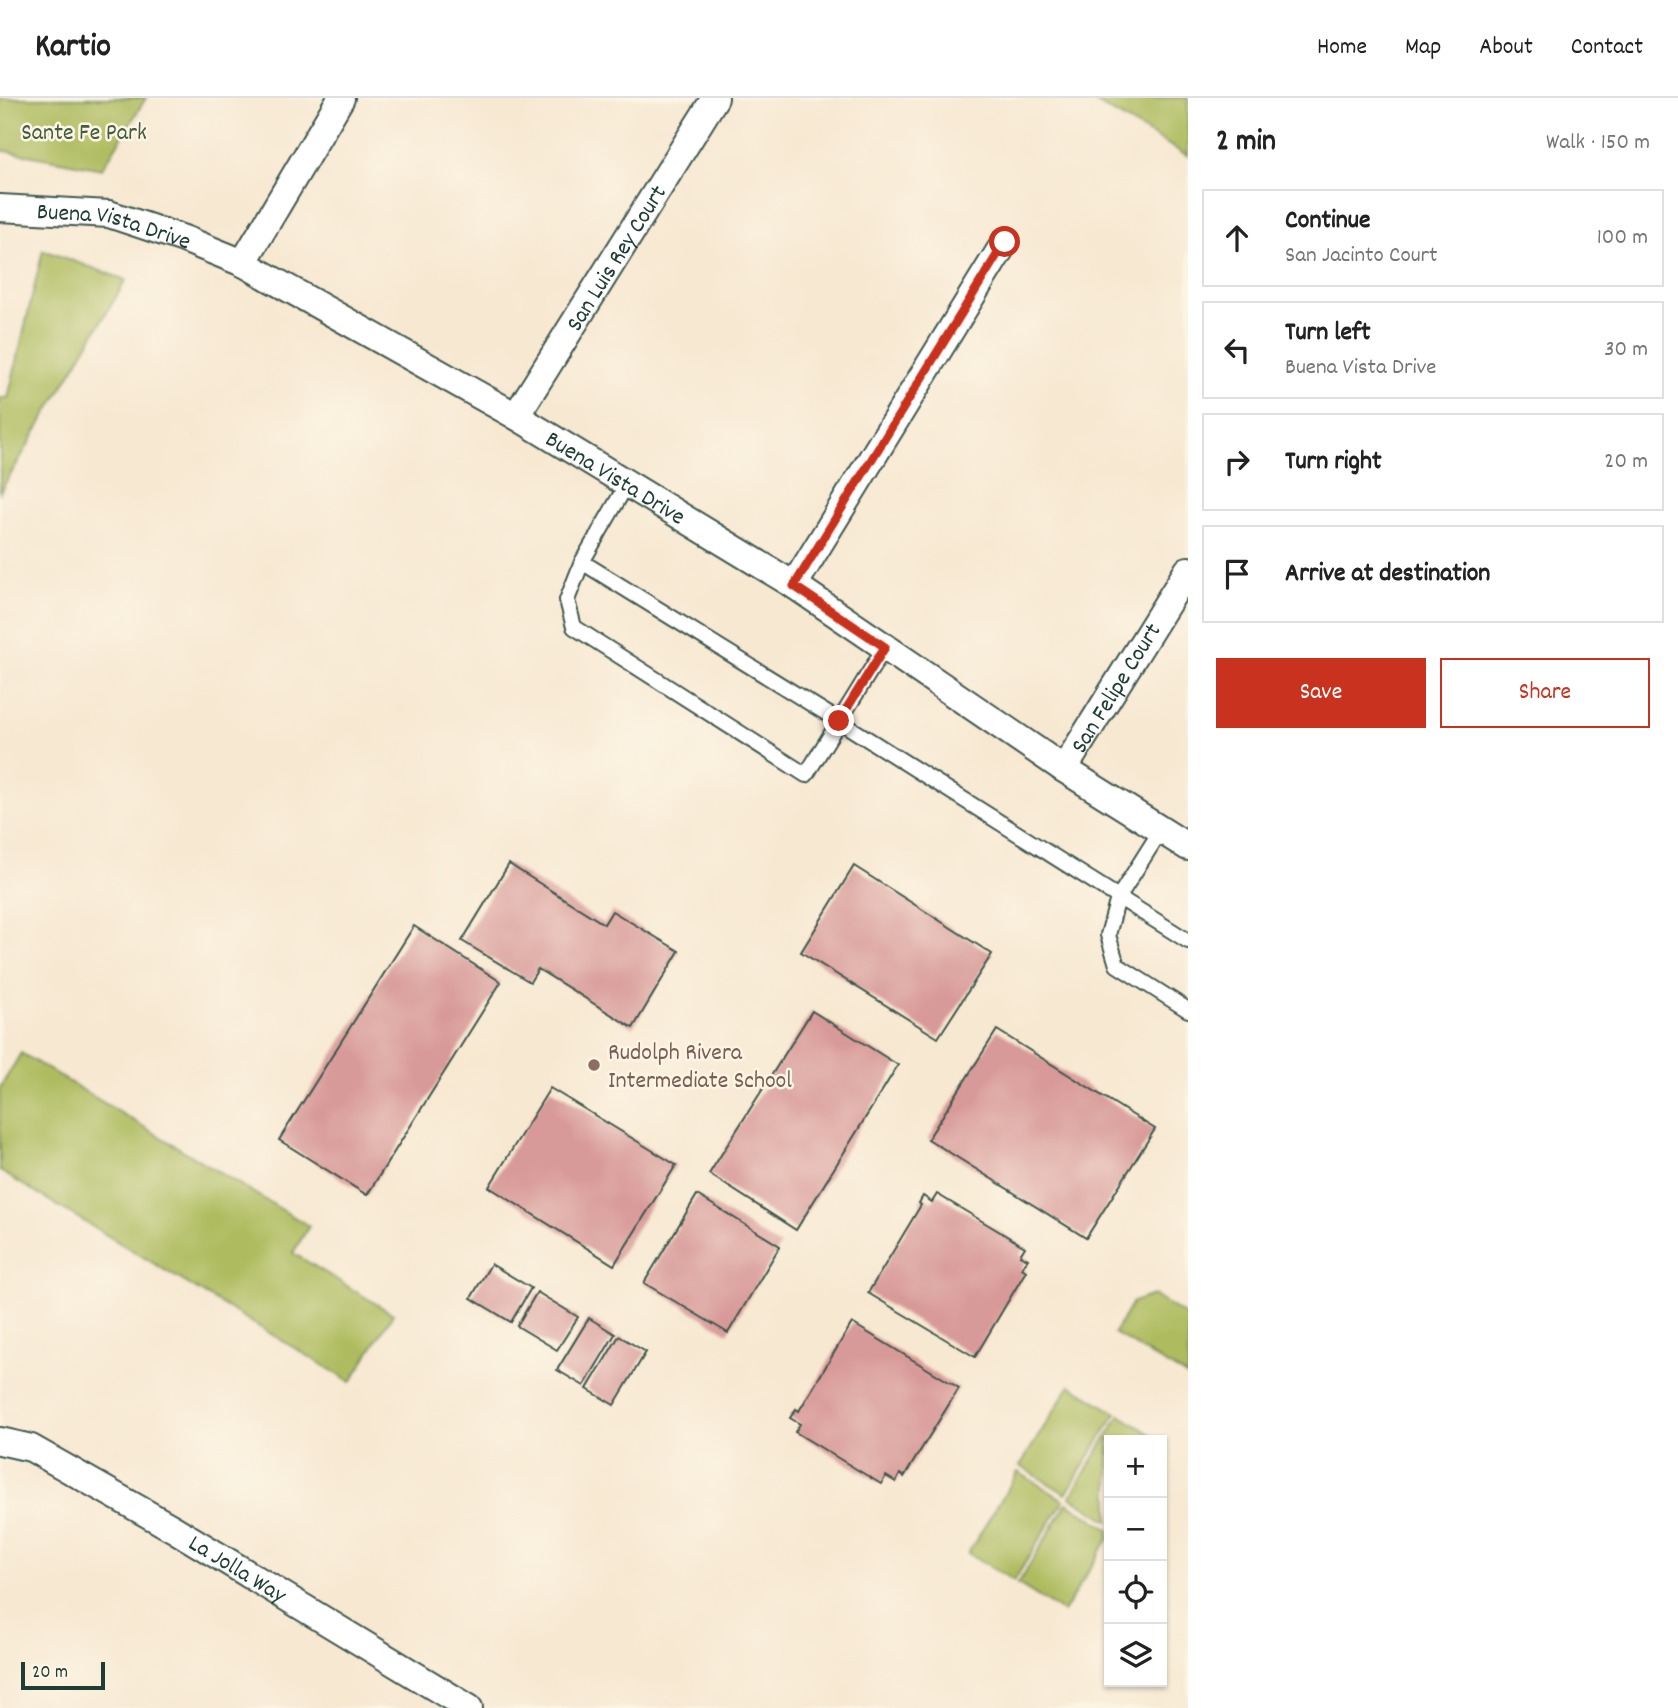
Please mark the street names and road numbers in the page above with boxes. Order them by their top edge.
street label: San Luis Rey Court [559,179,676,339]
street label: Buena Vista Drive [36,196,196,260]
street label: Buena Vista Drive [538,424,691,535]
street label: San Felipe Court [1064,617,1171,761]
street label: La Jolla Way [181,1528,293,1614]

